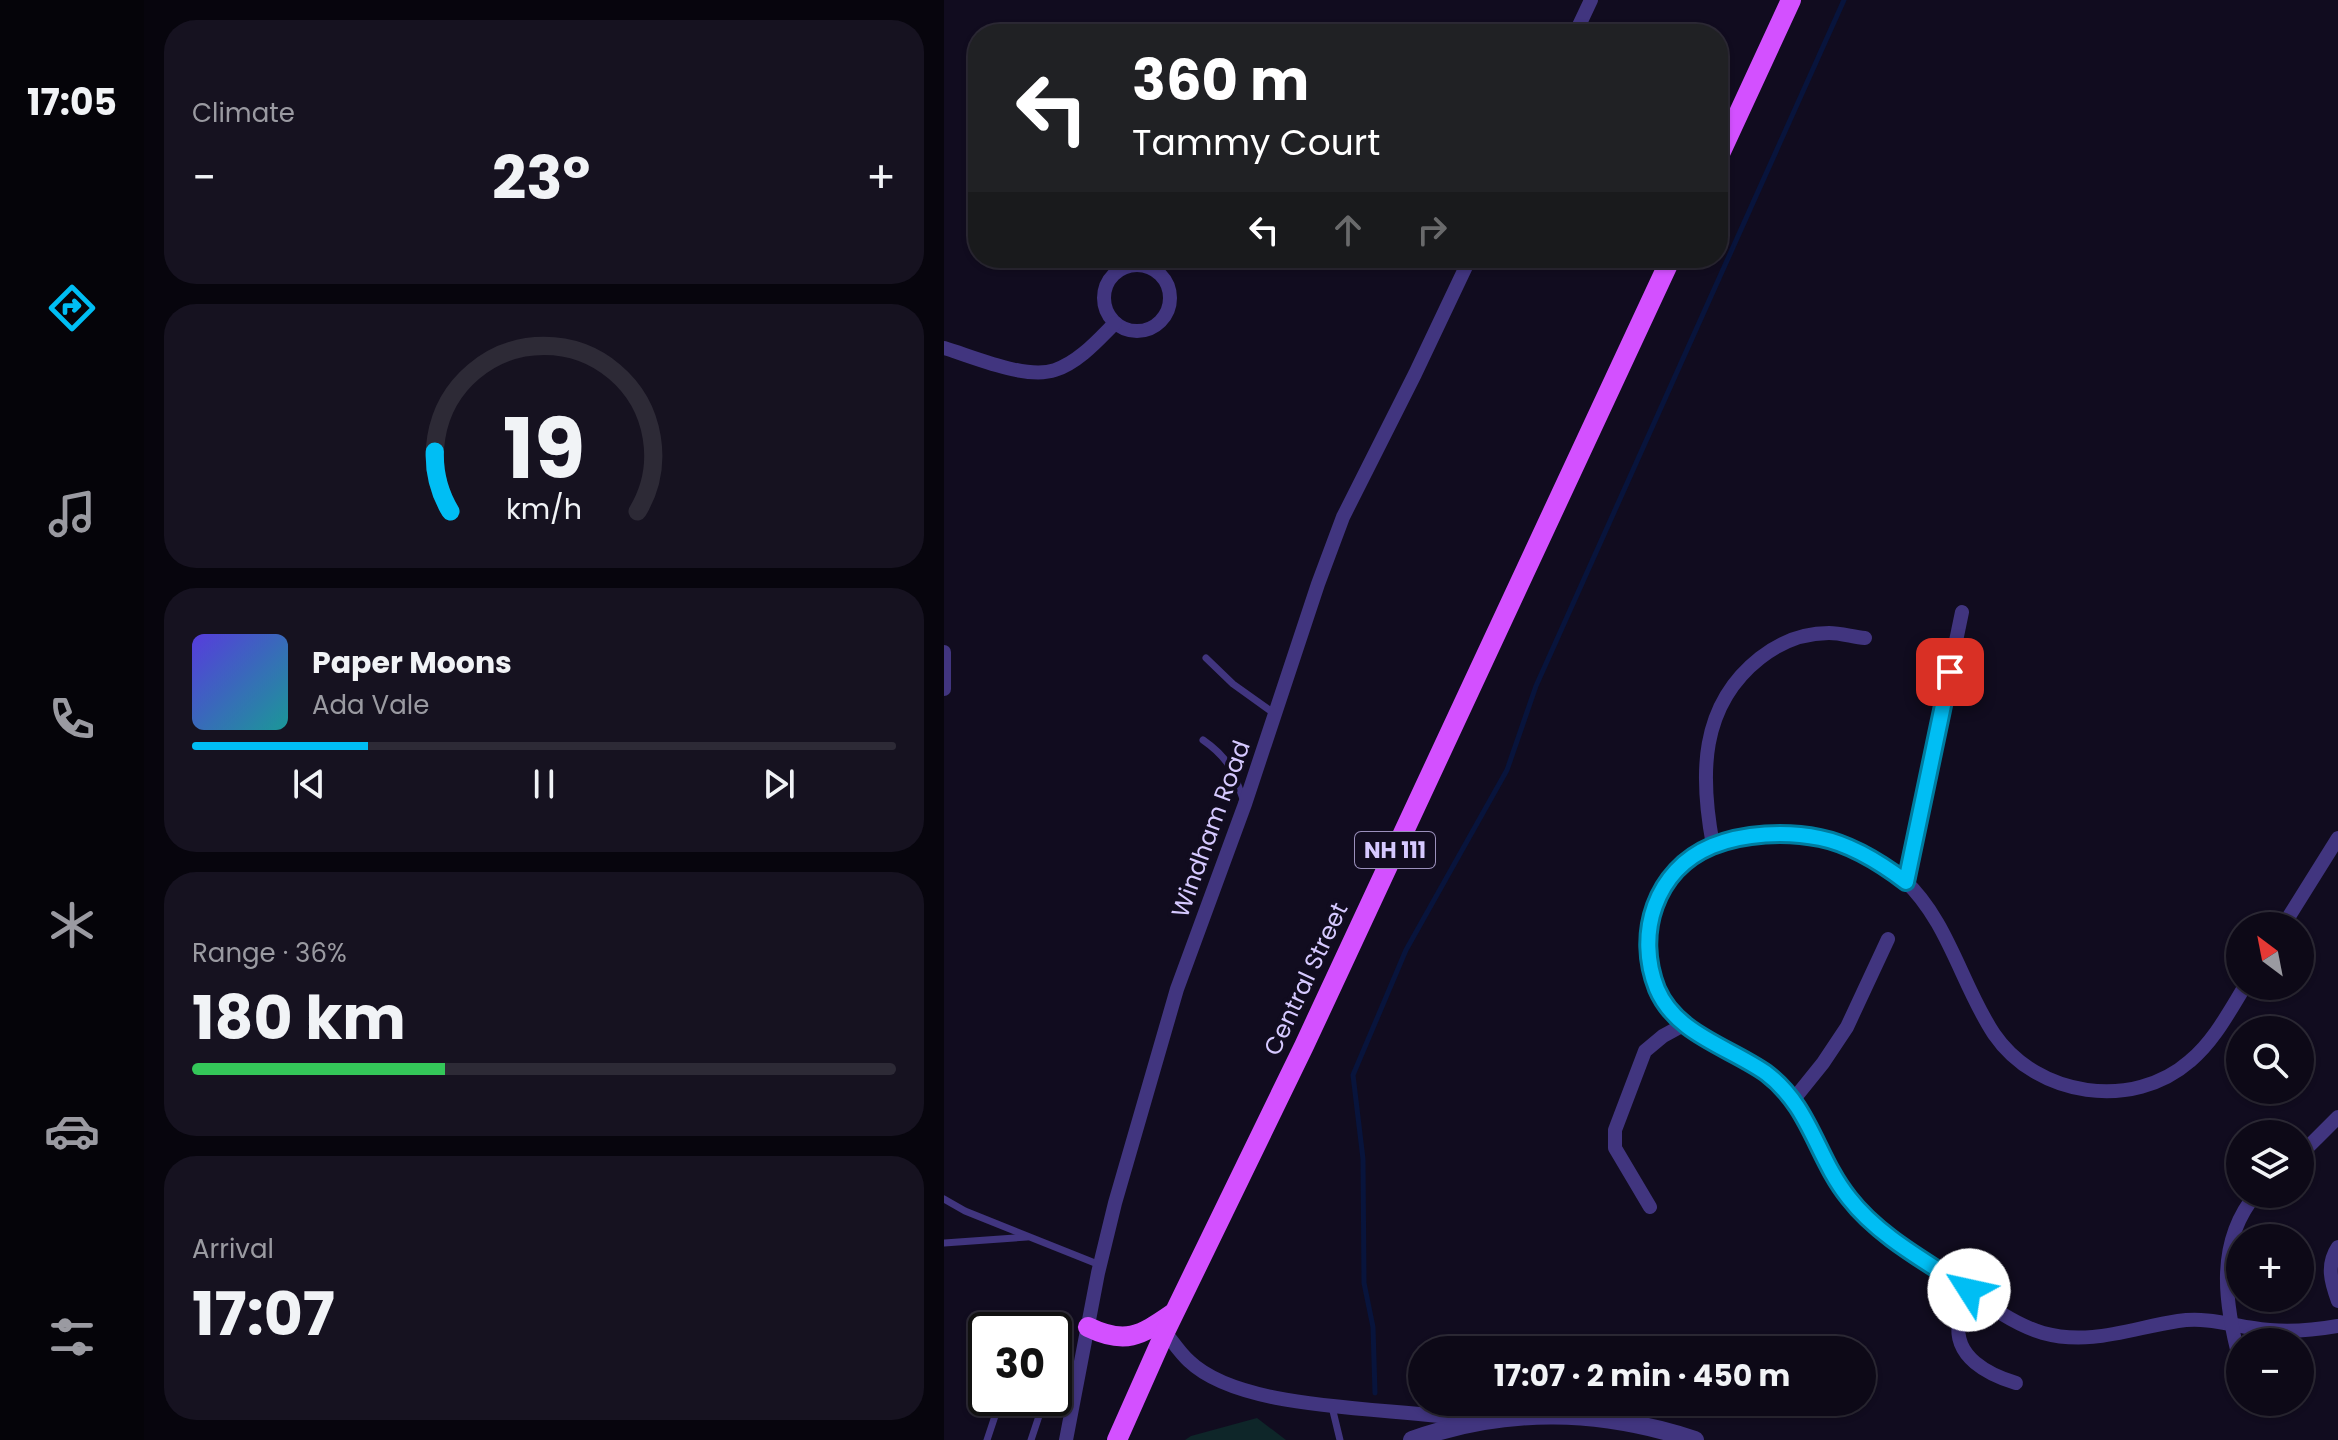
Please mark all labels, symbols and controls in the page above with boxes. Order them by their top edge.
text: 360 m [1132,41,1309,120]
icon: left [1000,56,1104,160]
text: 17:05 [27,77,117,128]
text: Climate [192,95,295,131]
text: Tammy Court [1132,117,1380,168]
text: 23° [492,136,590,220]
text: − [192,147,216,208]
text: + [866,147,896,208]
icon: left [1242,208,1286,252]
icon: ahead [1326,208,1370,252]
icon: right [1410,208,1454,252]
icon: directions [44,280,100,336]
text: 19 [503,391,585,507]
icon: music [44,486,100,542]
text: km/h [506,489,582,529]
pin [1916,638,1984,706]
text: Paper Moons [312,641,512,684]
icon: arrive [1928,650,1972,694]
text: Ada Vale [312,687,429,723]
icon: phone [44,691,100,747]
street label: Windham Road [1163,736,1258,922]
icon: previous [287,762,331,806]
icon: pause [522,762,566,806]
icon: next [757,762,801,806]
road number: NH 111 [1355,832,1435,868]
icon: climate [44,897,100,953]
street label: Central Street [1256,897,1355,1061]
north arrow [2226,912,2314,1000]
map controls [2226,912,2314,1416]
text: Range · 36% [192,935,347,971]
text: 180 km [192,976,406,1060]
button: search [2226,1016,2314,1104]
icon: car [44,1103,100,1159]
button: layers [2226,1120,2314,1208]
button: + [2226,1224,2314,1312]
text: Arrival [192,1231,274,1267]
position arrow [1927,1248,2011,1332]
text: 17:07 [192,1272,335,1356]
icon: filters [44,1309,100,1365]
speed limit sign: 30 [968,1312,1072,1416]
button: − [2226,1328,2314,1416]
text: 17:07 · 2 min · 450 m [1494,1354,1790,1397]

